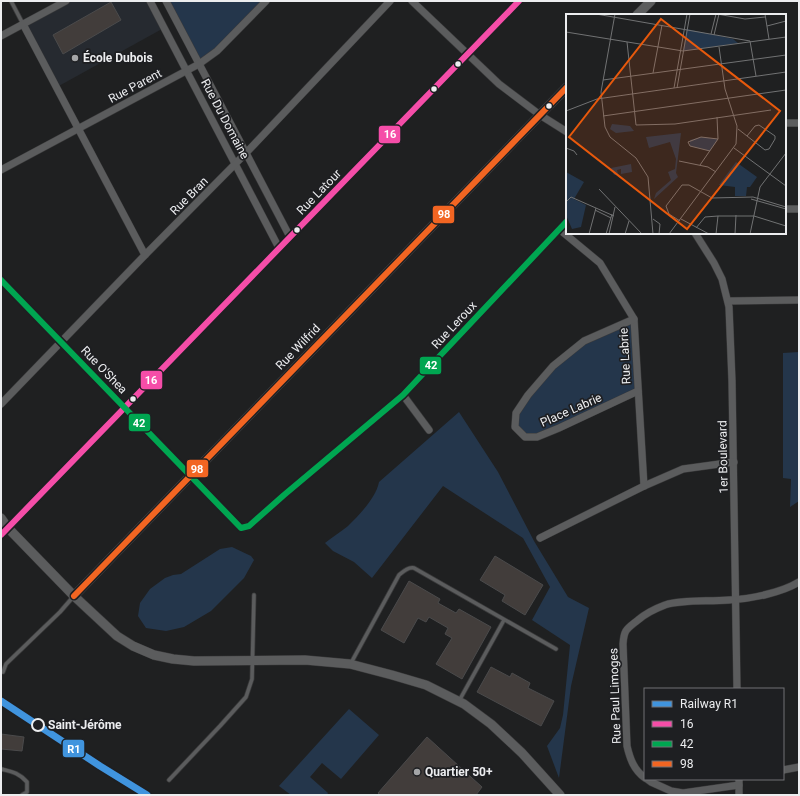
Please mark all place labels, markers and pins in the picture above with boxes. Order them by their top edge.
place label: École Dubois [83,50,153,65]
marker: École Dubois [70,53,80,63]
unlabelled marker [453,59,463,69]
unlabelled marker [429,84,439,94]
unlabelled marker [544,101,554,111]
unlabelled marker [292,225,302,235]
unlabelled marker [128,394,138,404]
marker: Saint-Jérôme [31,718,45,732]
place label: Saint-Jérôme [48,718,122,732]
place label: Quartier 50+ [425,765,493,779]
marker: Quartier 50+ [412,767,422,777]

